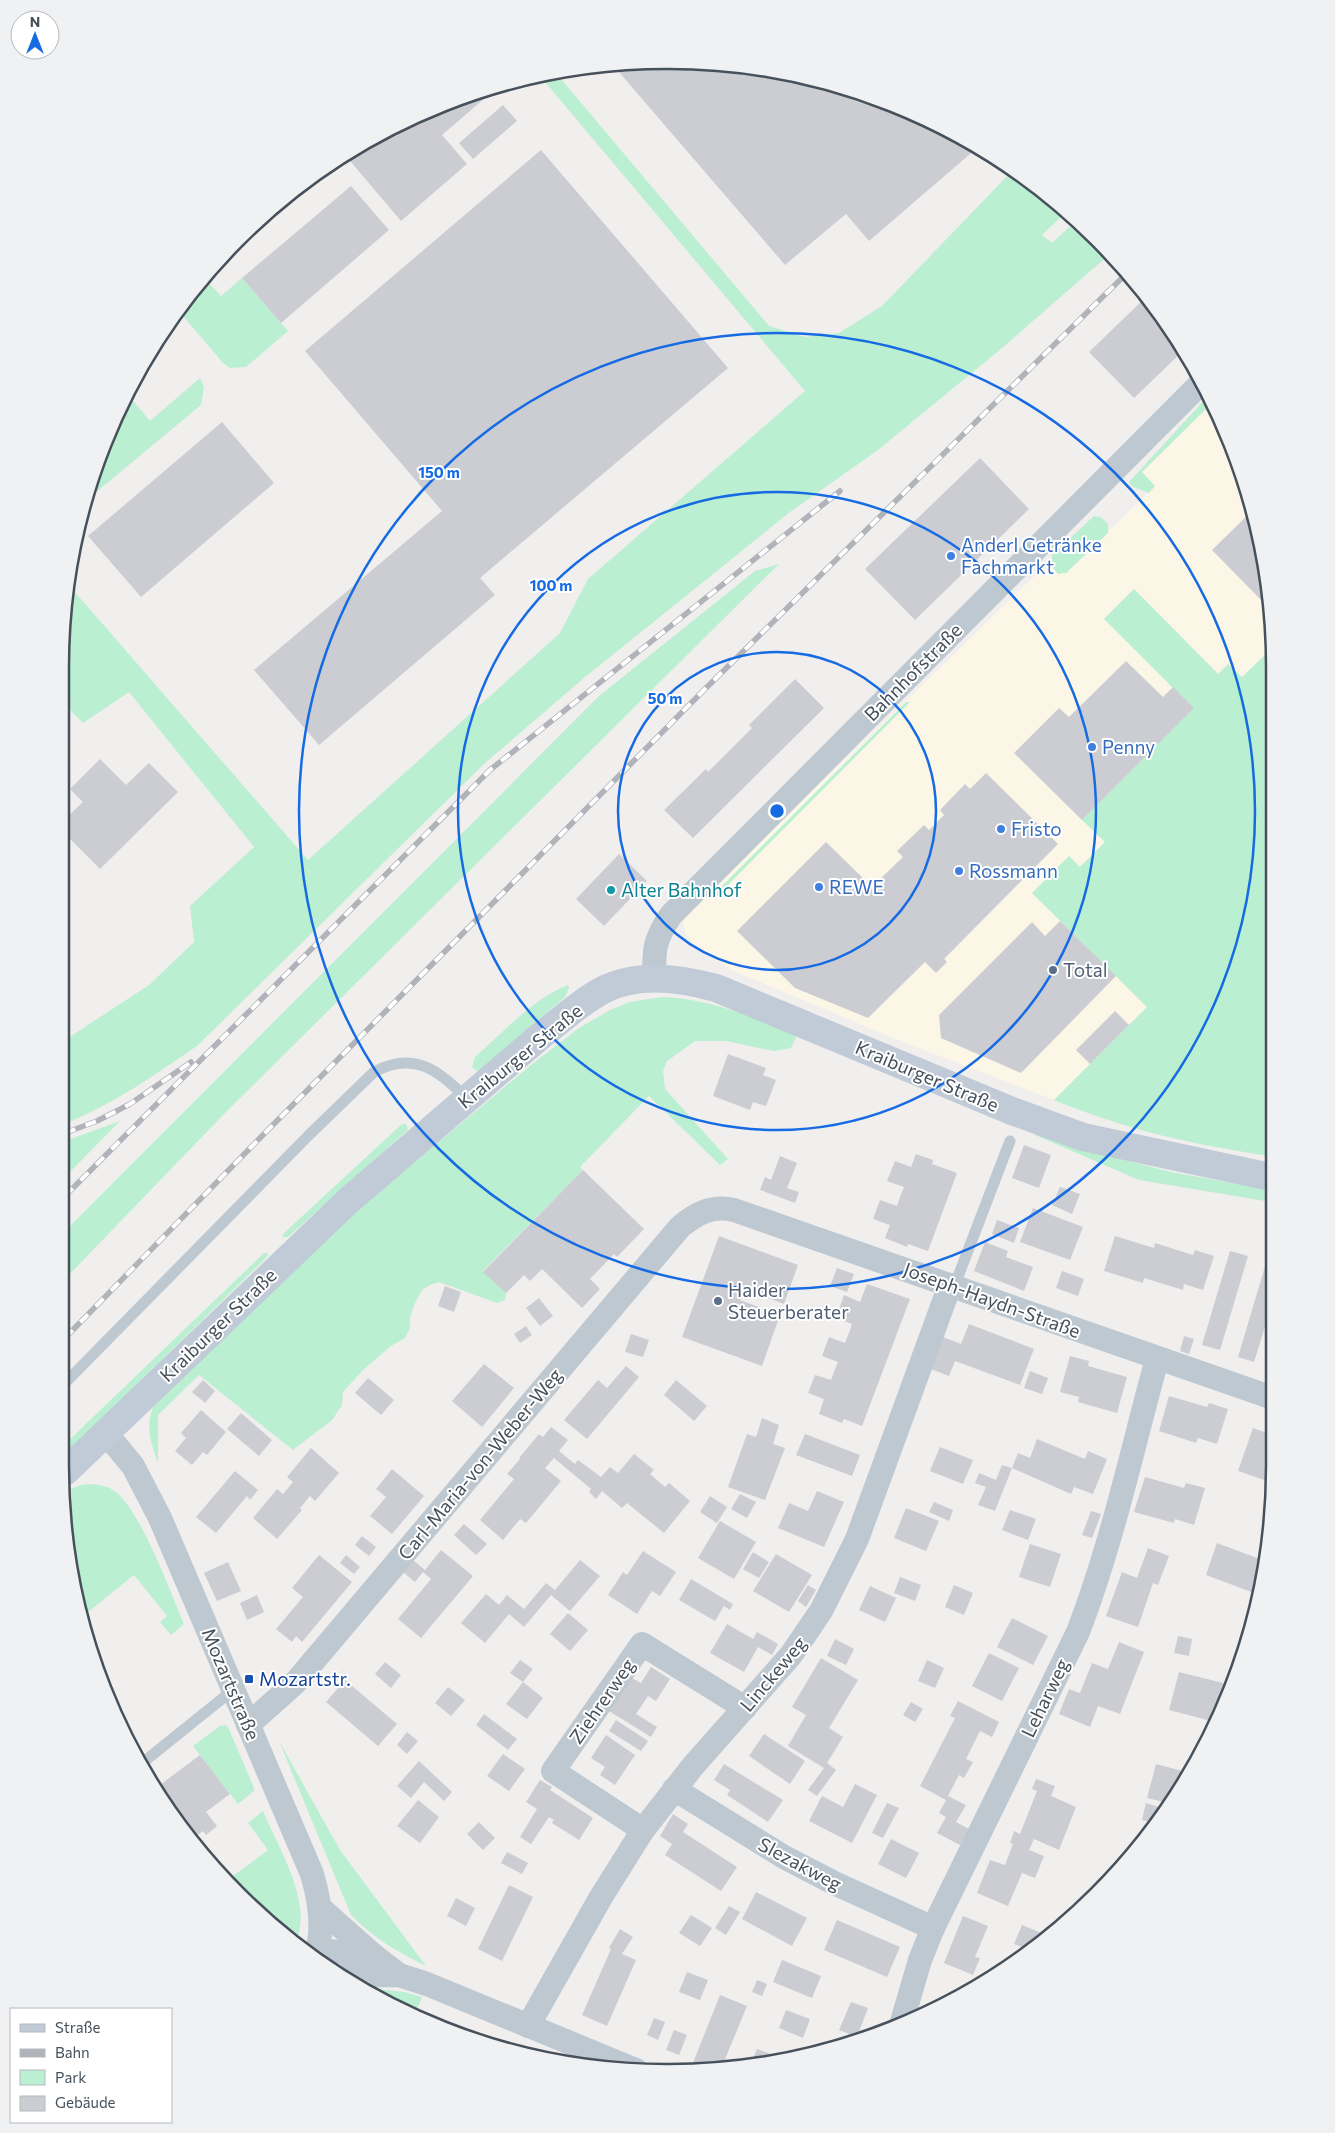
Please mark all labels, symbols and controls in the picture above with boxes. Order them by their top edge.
north arrow [10,10,60,60]
text: N [30,13,40,30]
text: 150 m [418,463,460,481]
place label: Anderl Getränke Fachmarkt [961,533,1102,578]
marker: Anderl Getränke Fachmarkt [945,550,957,562]
text: 100 m [530,576,572,594]
street label: Bahnhofstraße [859,618,966,725]
text: 50 m [648,689,682,707]
place label: Penny [1102,735,1155,758]
marker: Penny [1086,741,1098,753]
centre of rings [768,802,786,820]
place label: Fristo [1011,817,1062,840]
marker: Fristo [995,823,1007,835]
place label: Rossmann [969,859,1058,882]
marker: Rossmann [953,865,965,877]
place label: REWE [829,875,884,898]
place label: Alter Bahnhof [621,878,742,901]
marker: REWE [813,881,825,893]
marker: Alter Bahnhof [605,884,617,896]
place label: Total [1063,958,1107,981]
marker: Total [1047,964,1059,976]
street label: Kraiburger Straße [453,998,587,1113]
street label: Kraiburger Straße [852,1035,1002,1116]
street label: Joseph-Haydn-Straße [901,1257,1084,1342]
street label: Kraiburger Straße [154,1263,281,1386]
place label: Haider Steuerberater [728,1278,849,1323]
marker: Haider Steuerberater [712,1295,724,1307]
street label: Carl-Maria-von-Weber-Weg [393,1363,566,1564]
street label: Mozartstraße [198,1624,265,1743]
street label: Linckeweg [735,1631,811,1716]
street label: Ziehrerweg [564,1654,639,1748]
street label: Leharweg [1016,1655,1073,1741]
place label: Mozartstr. [259,1667,351,1690]
marker: Mozartstr. [243,1673,255,1685]
street label: Slezakweg [755,1832,846,1895]
legend [10,2008,172,2123]
text: Straße [55,2018,101,2036]
text: Bahn [55,2043,90,2061]
text: Park [55,2068,86,2086]
text: Gebäude [55,2093,116,2111]

